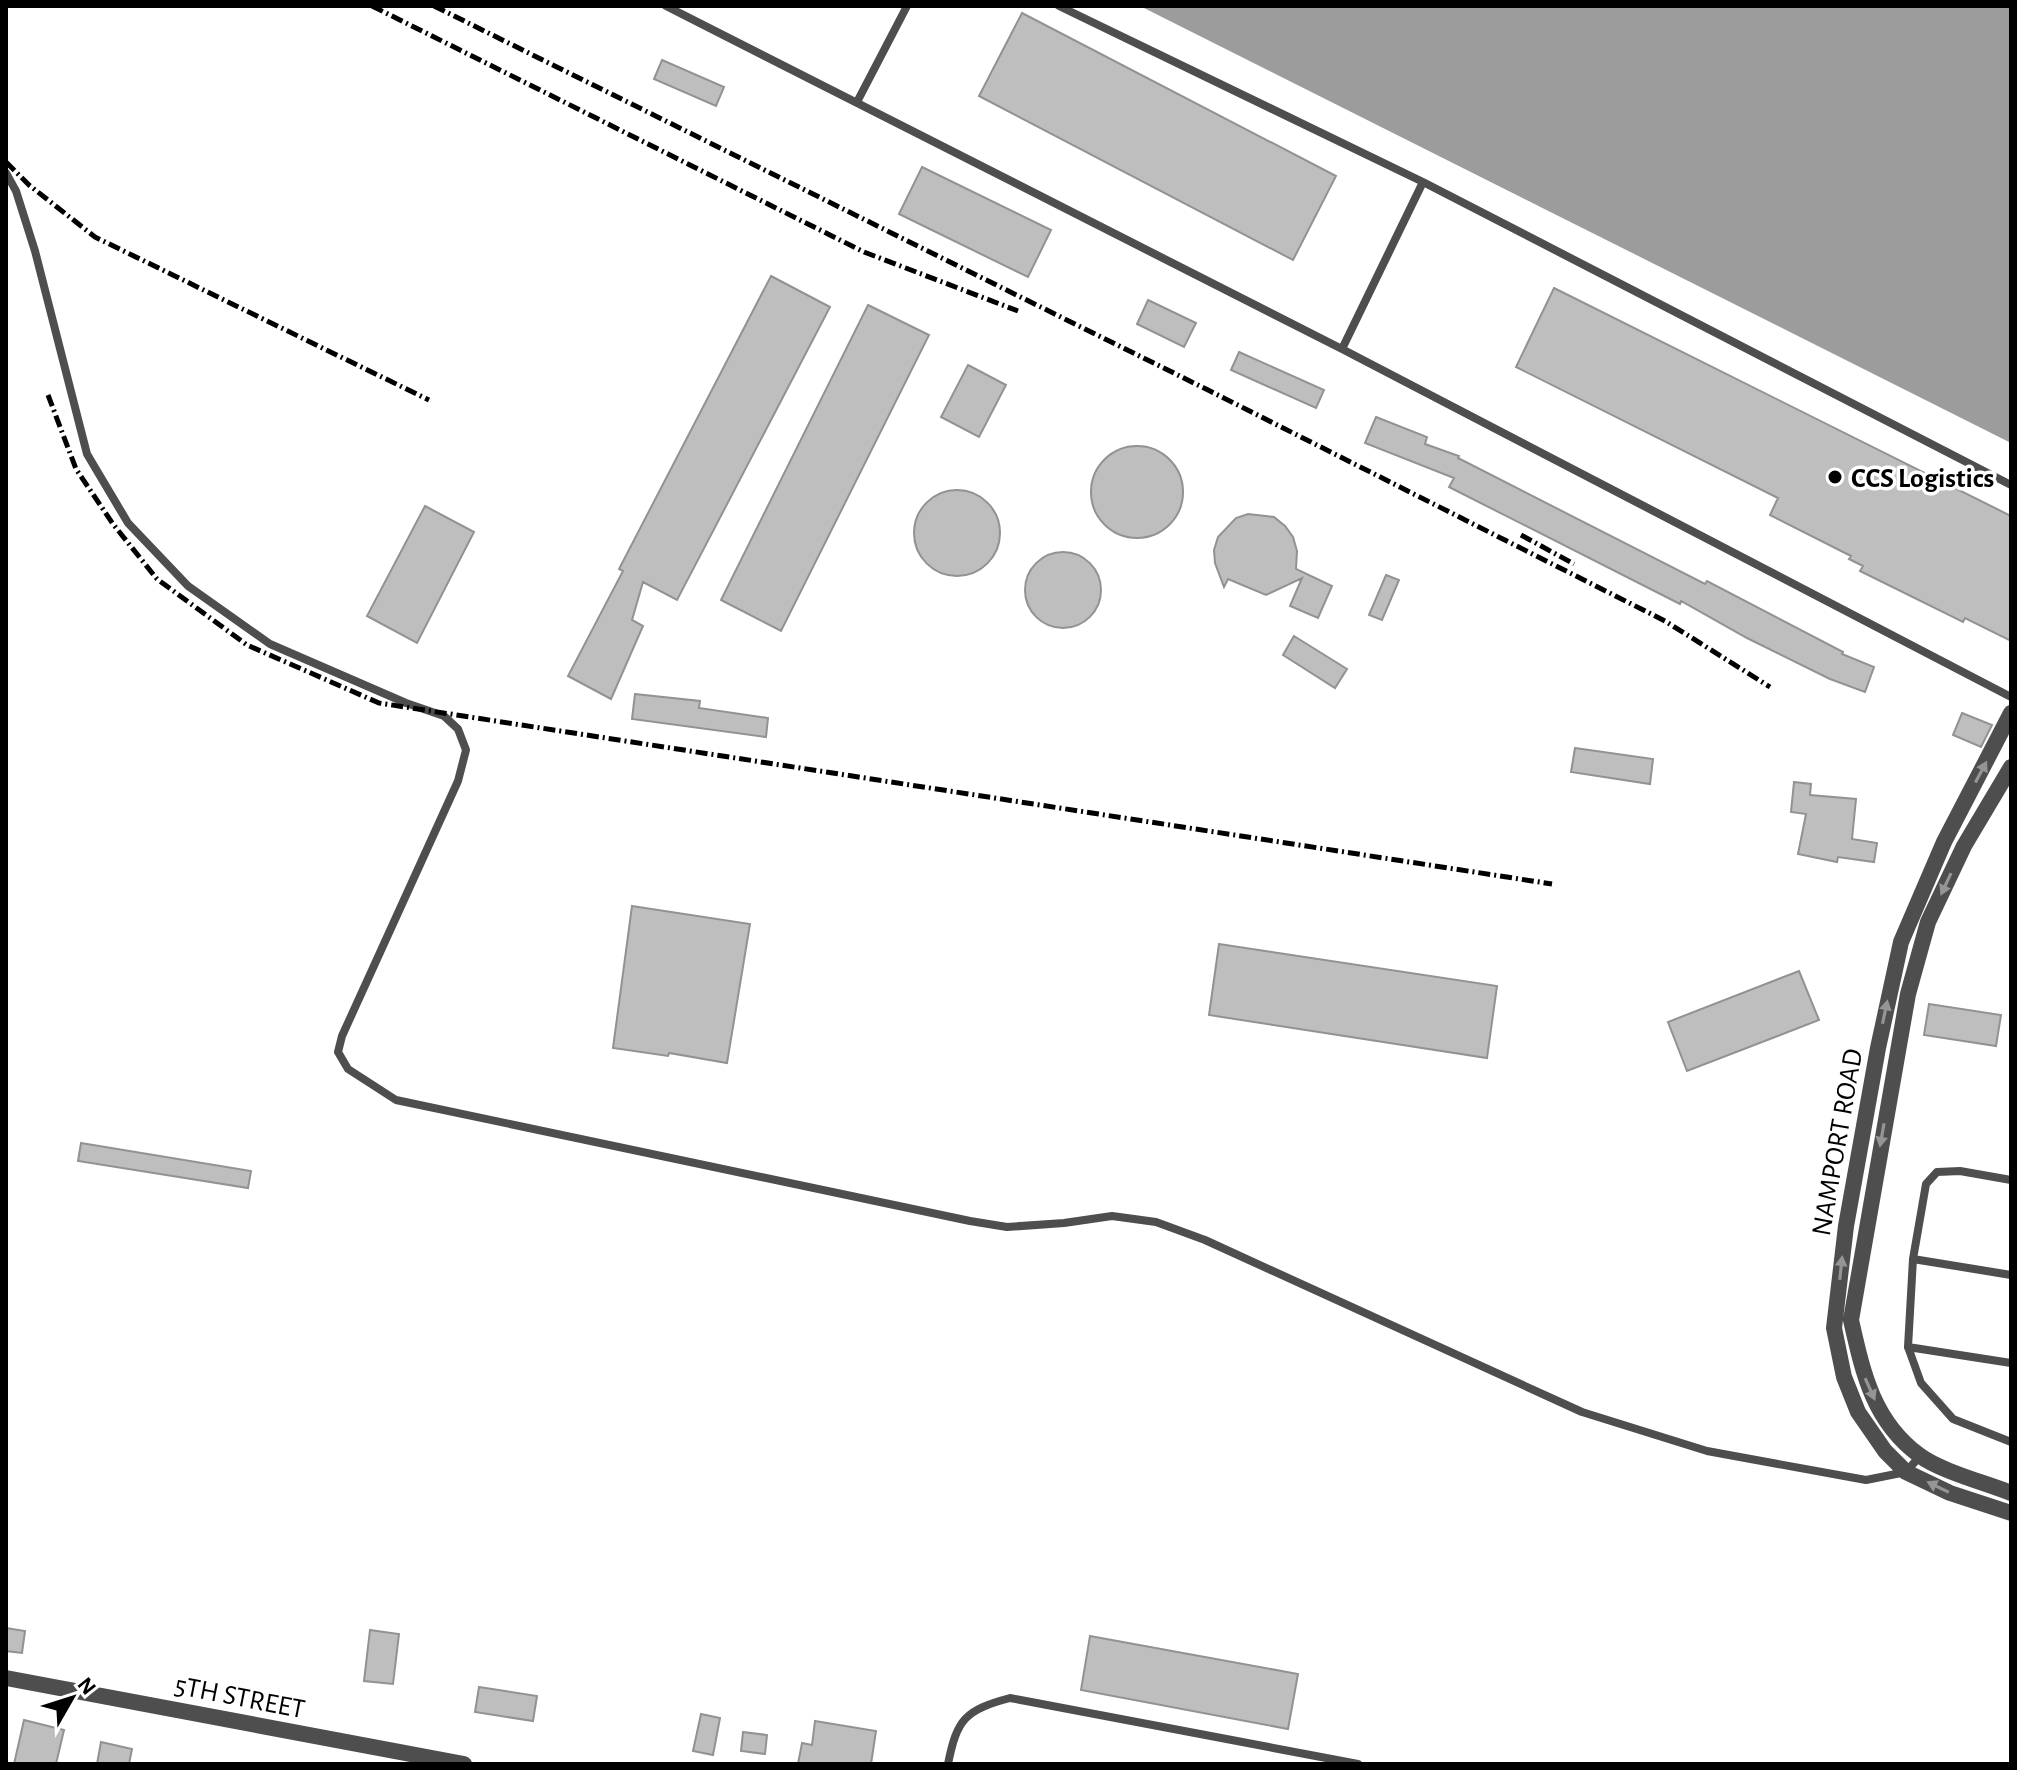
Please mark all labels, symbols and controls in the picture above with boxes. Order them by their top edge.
place label: CCS Logistics [1851,465,1994,493]
marker: CCS Logistics [1826,468,1844,486]
one-way arrow [1974,760,1987,783]
one-way arrow [1939,872,1953,895]
one-way arrow [1879,999,1892,1024]
street label: NAMPORT ROAD [1808,1047,1868,1238]
one-way arrow [1876,1123,1888,1148]
one-way arrow [1835,1255,1848,1280]
one-way arrow [1863,1377,1877,1401]
one-way arrow [1926,1480,1949,1494]
north arrow [32,1658,112,1738]
street label: 5TH STREET [172,1672,307,1724]
text: N [73,1673,100,1699]

